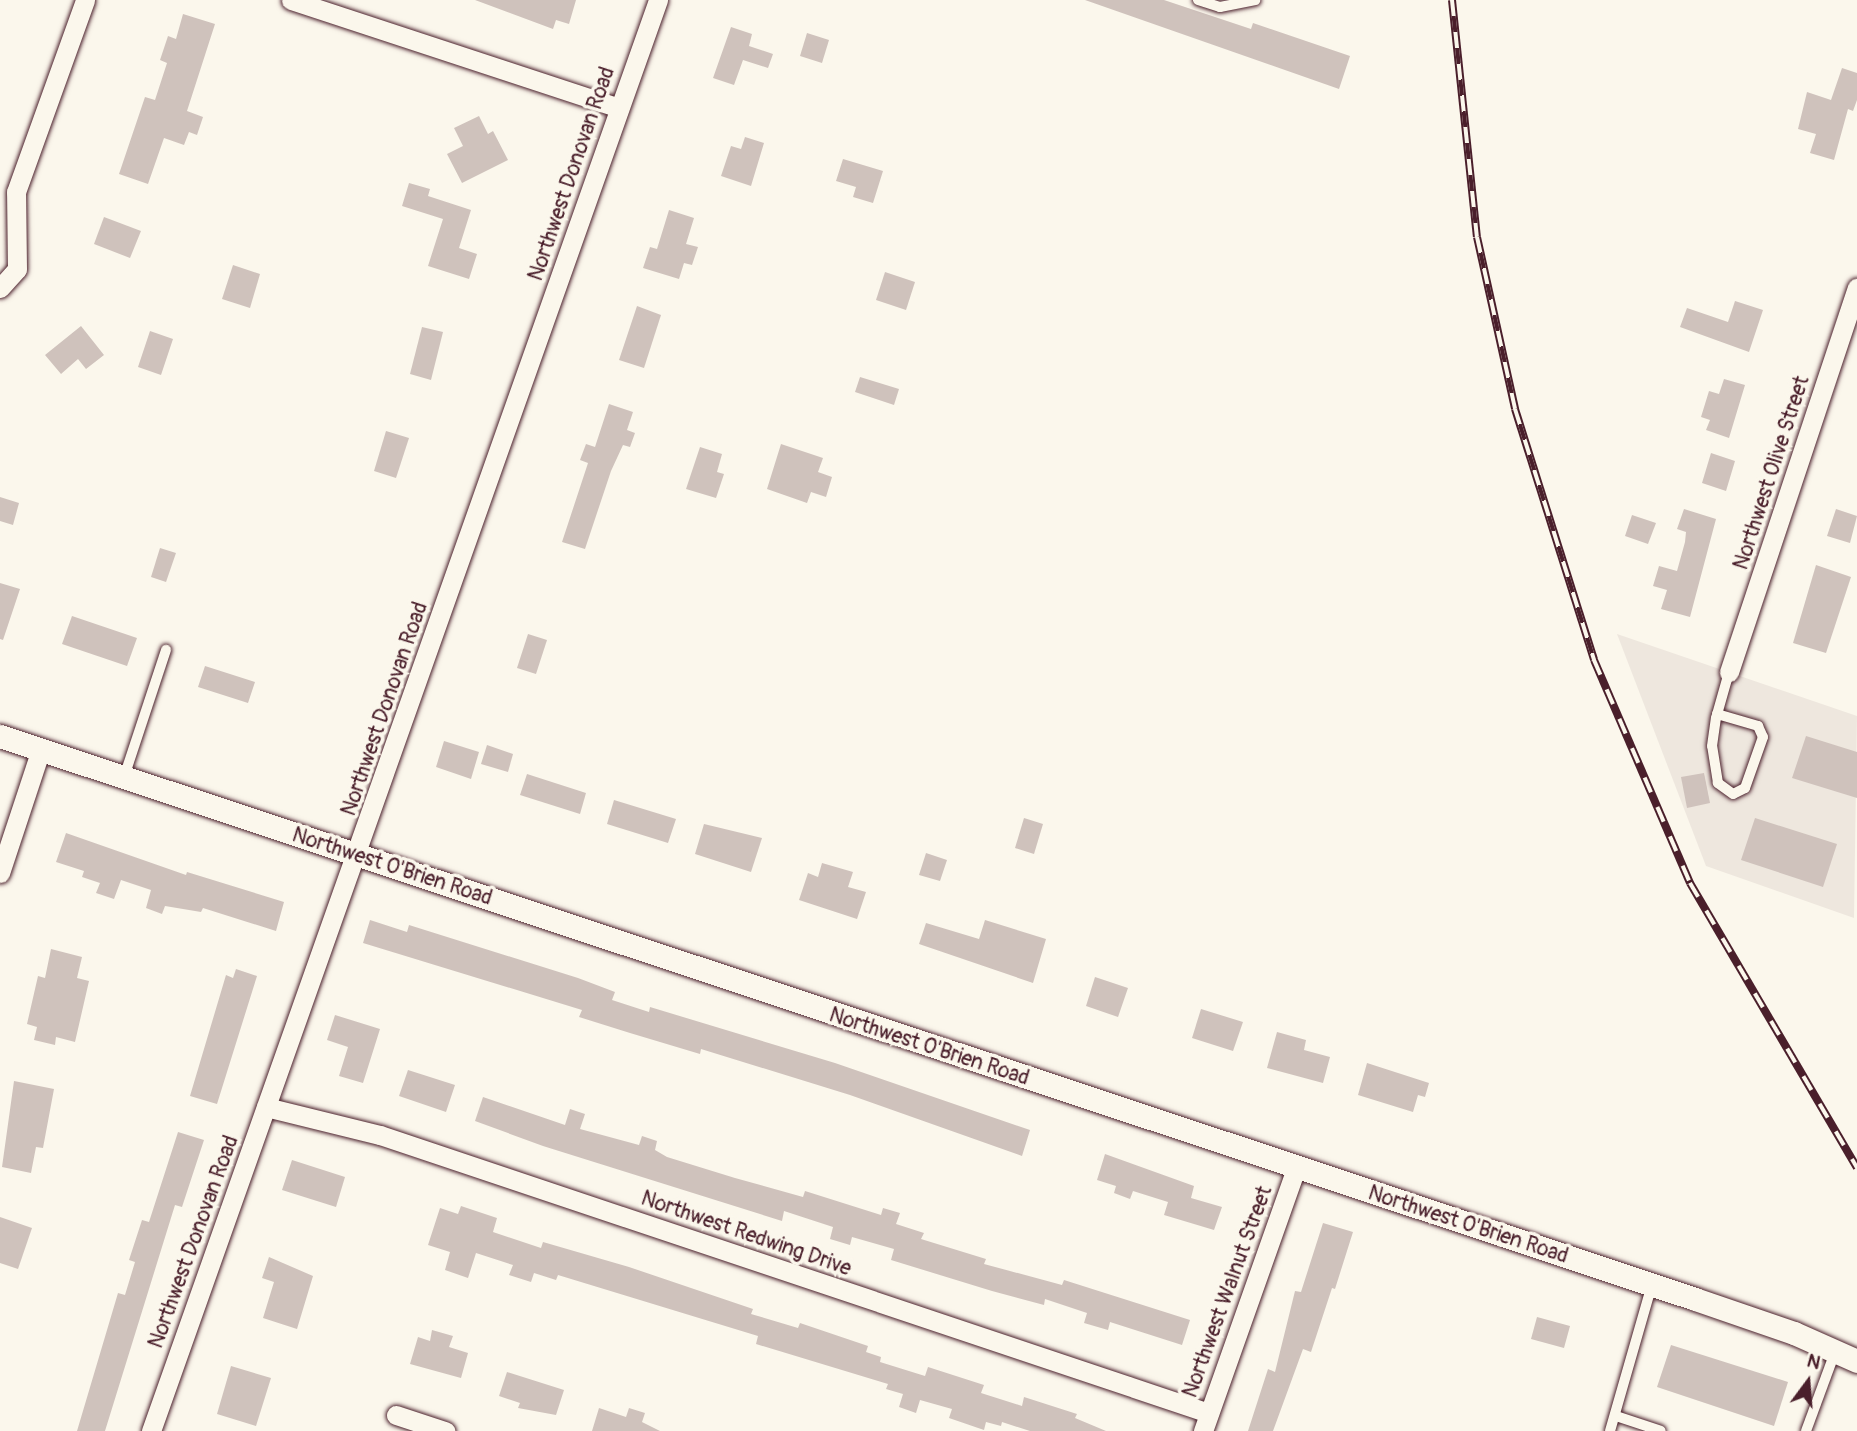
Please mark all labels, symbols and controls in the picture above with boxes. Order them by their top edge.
street label: Northwest Donovan Road [524,64,620,284]
street label: Northwest Olive Street [1729,373,1815,573]
street label: Northwest Donovan Road [337,599,433,819]
street label: Northwest O'Brien Road [289,823,495,911]
street label: Northwest O'Brien Road [826,1003,1032,1091]
street label: Northwest Donovan Road [144,1132,244,1352]
street label: Northwest O'Brien Road [1365,1181,1571,1269]
street label: Northwest Walnut Street [1178,1183,1278,1401]
street label: Northwest Redwing Drive [638,1186,854,1282]
north arrow [1773,1347,1843,1417]
text: N [1804,1349,1823,1375]

